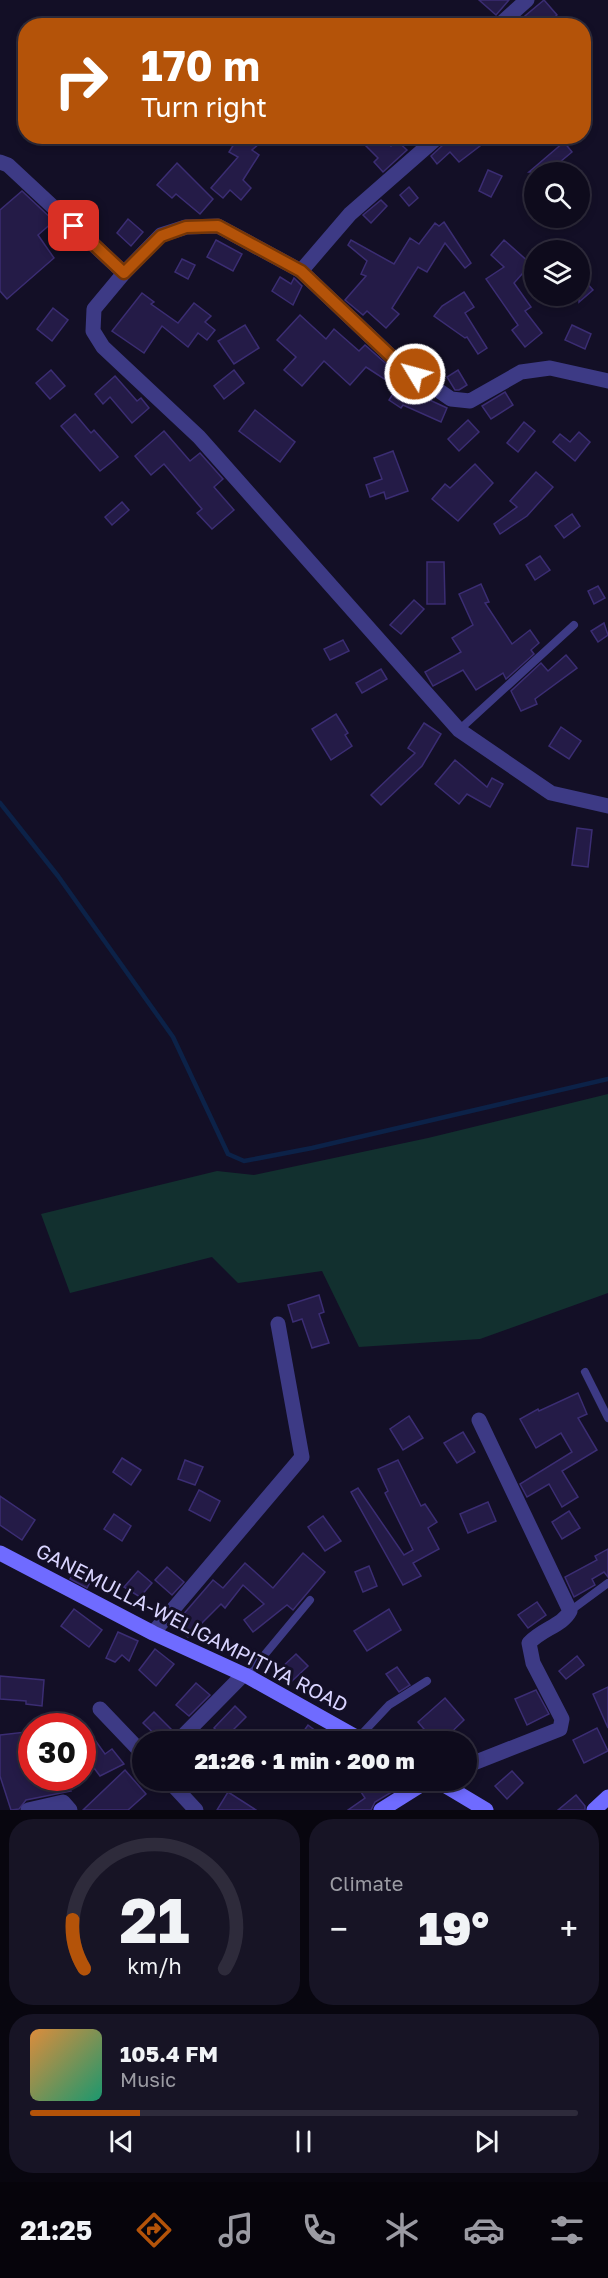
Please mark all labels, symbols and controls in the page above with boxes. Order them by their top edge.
text: 170 m [141,40,260,90]
icon: right [42,42,120,120]
text: Turn right [141,91,267,123]
map controls [524,162,590,306]
button: search [524,162,590,228]
pin [48,200,99,251]
icon: arrive [57,209,90,242]
button: layers [524,240,590,306]
position arrow [383,342,447,406]
street label: GANEMULLA-WELIGAMPITIYA ROAD [33,1538,352,1717]
speed limit sign: 30 [18,1713,96,1791]
text: 21:26 · 1 min · 200 m [194,1747,415,1774]
text: Climate [330,1871,403,1895]
text: 21 [119,1882,189,1957]
text: 19° [418,1901,489,1955]
text: − [330,1909,348,1948]
text: + [560,1909,578,1948]
text: km/h [127,1953,182,1979]
text: 105.4 FM [120,2040,218,2067]
text: Music [120,2067,176,2091]
icon: previous [105,2125,138,2158]
icon: pause [287,2125,320,2158]
icon: next [470,2125,503,2158]
icon: directions [133,2209,175,2251]
icon: music [215,2209,257,2251]
icon: phone [298,2209,340,2251]
icon: climate [381,2209,423,2251]
icon: car [463,2209,505,2251]
icon: filters [546,2209,588,2251]
text: 21:25 [20,2214,92,2246]

